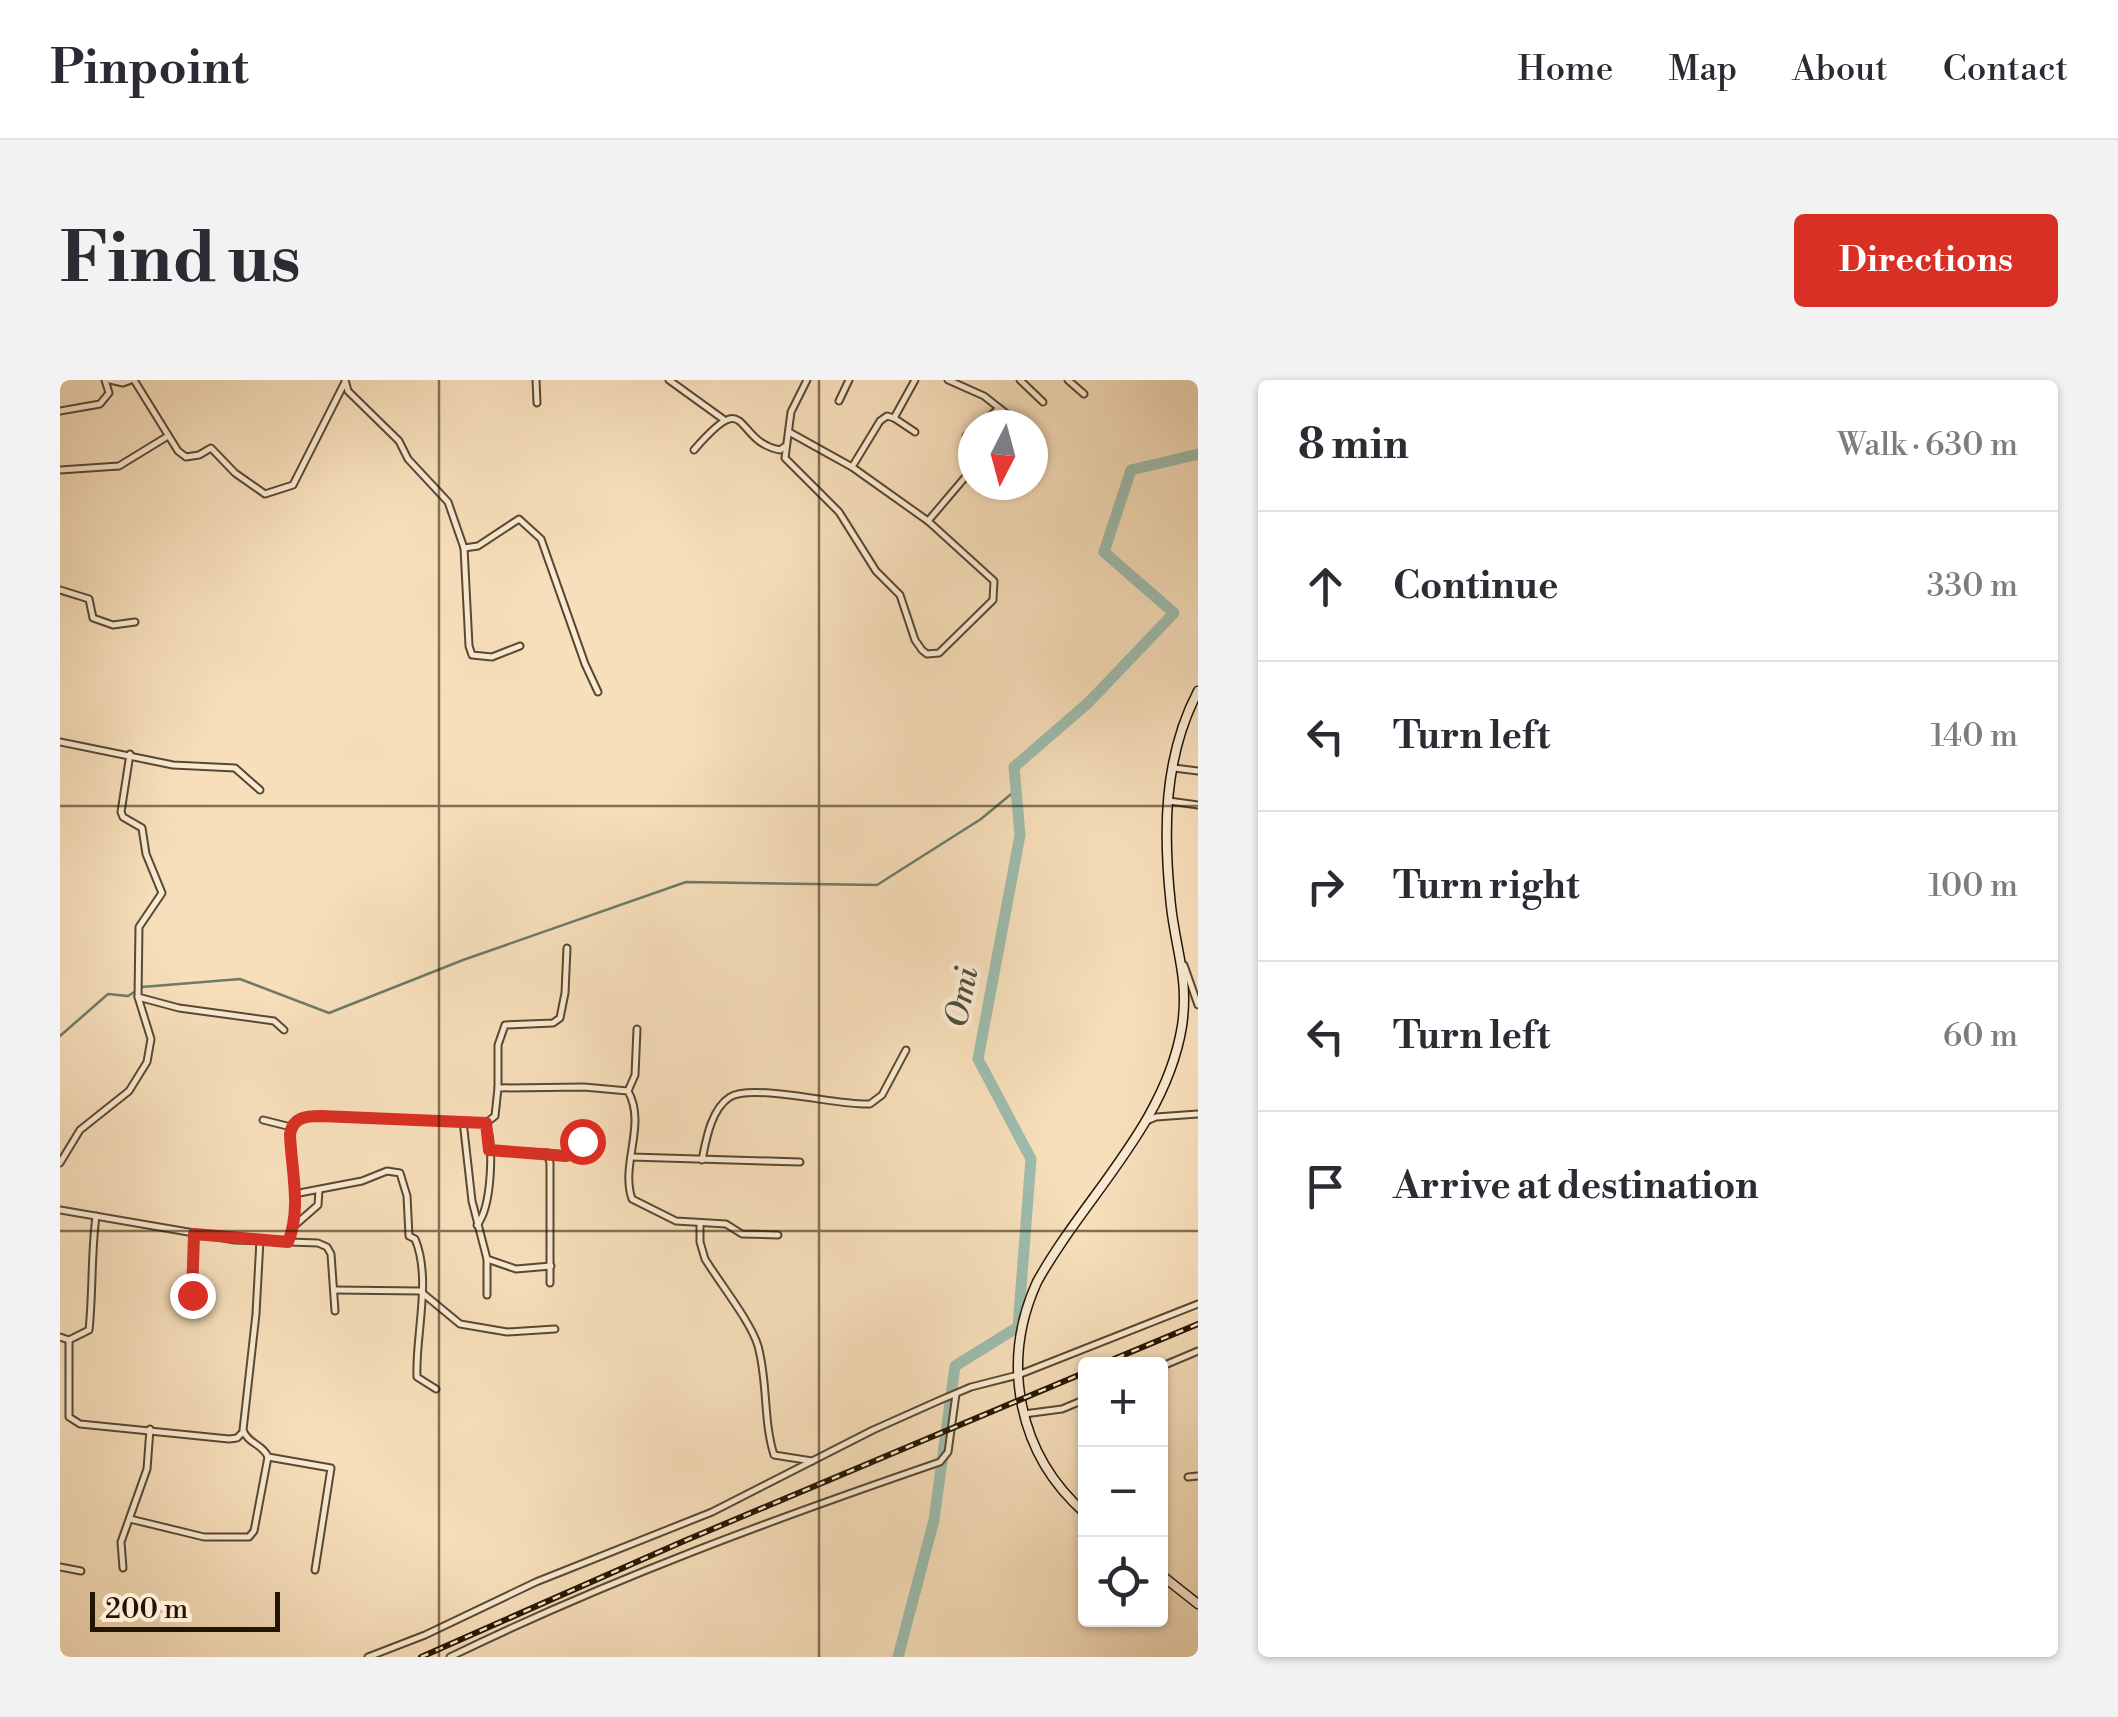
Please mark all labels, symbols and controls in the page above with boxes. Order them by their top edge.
text: Pinpoint [50,39,249,99]
text: Home [1517,48,1613,91]
text: Map [1668,48,1737,91]
text: About [1792,48,1888,91]
text: Contact [1943,48,2068,91]
button: Directions [1794,214,2058,307]
text: Find us [60,216,301,304]
north arrow [958,410,1048,500]
text: 8 min [1298,419,1409,472]
text: Walk · 630 m [1837,425,2018,465]
icon: ahead [1298,559,1353,614]
text: Continue [1393,563,1558,610]
text: 330 m [1927,566,2018,606]
icon: left [1298,709,1353,764]
text: Turn left [1393,713,1550,760]
text: 140 m [1931,716,2018,756]
icon: right [1298,859,1353,914]
text: Turn right [1393,863,1579,910]
text: 100 m [1928,866,2018,906]
water label: Omi [937,963,987,1031]
icon: left [1298,1009,1353,1064]
text: Turn left [1393,1013,1550,1060]
text: 60 m [1943,1016,2018,1056]
route start [560,1119,606,1165]
icon: arrive [1298,1159,1353,1214]
text: Arrive at destination [1393,1163,1759,1210]
route end [170,1273,216,1319]
map controls [1078,1357,1168,1627]
button: + [1078,1357,1168,1447]
button: − [1078,1447,1168,1537]
button: locate [1078,1537,1168,1627]
scale bar [90,1587,280,1632]
text: 200 m [105,1592,188,1627]

